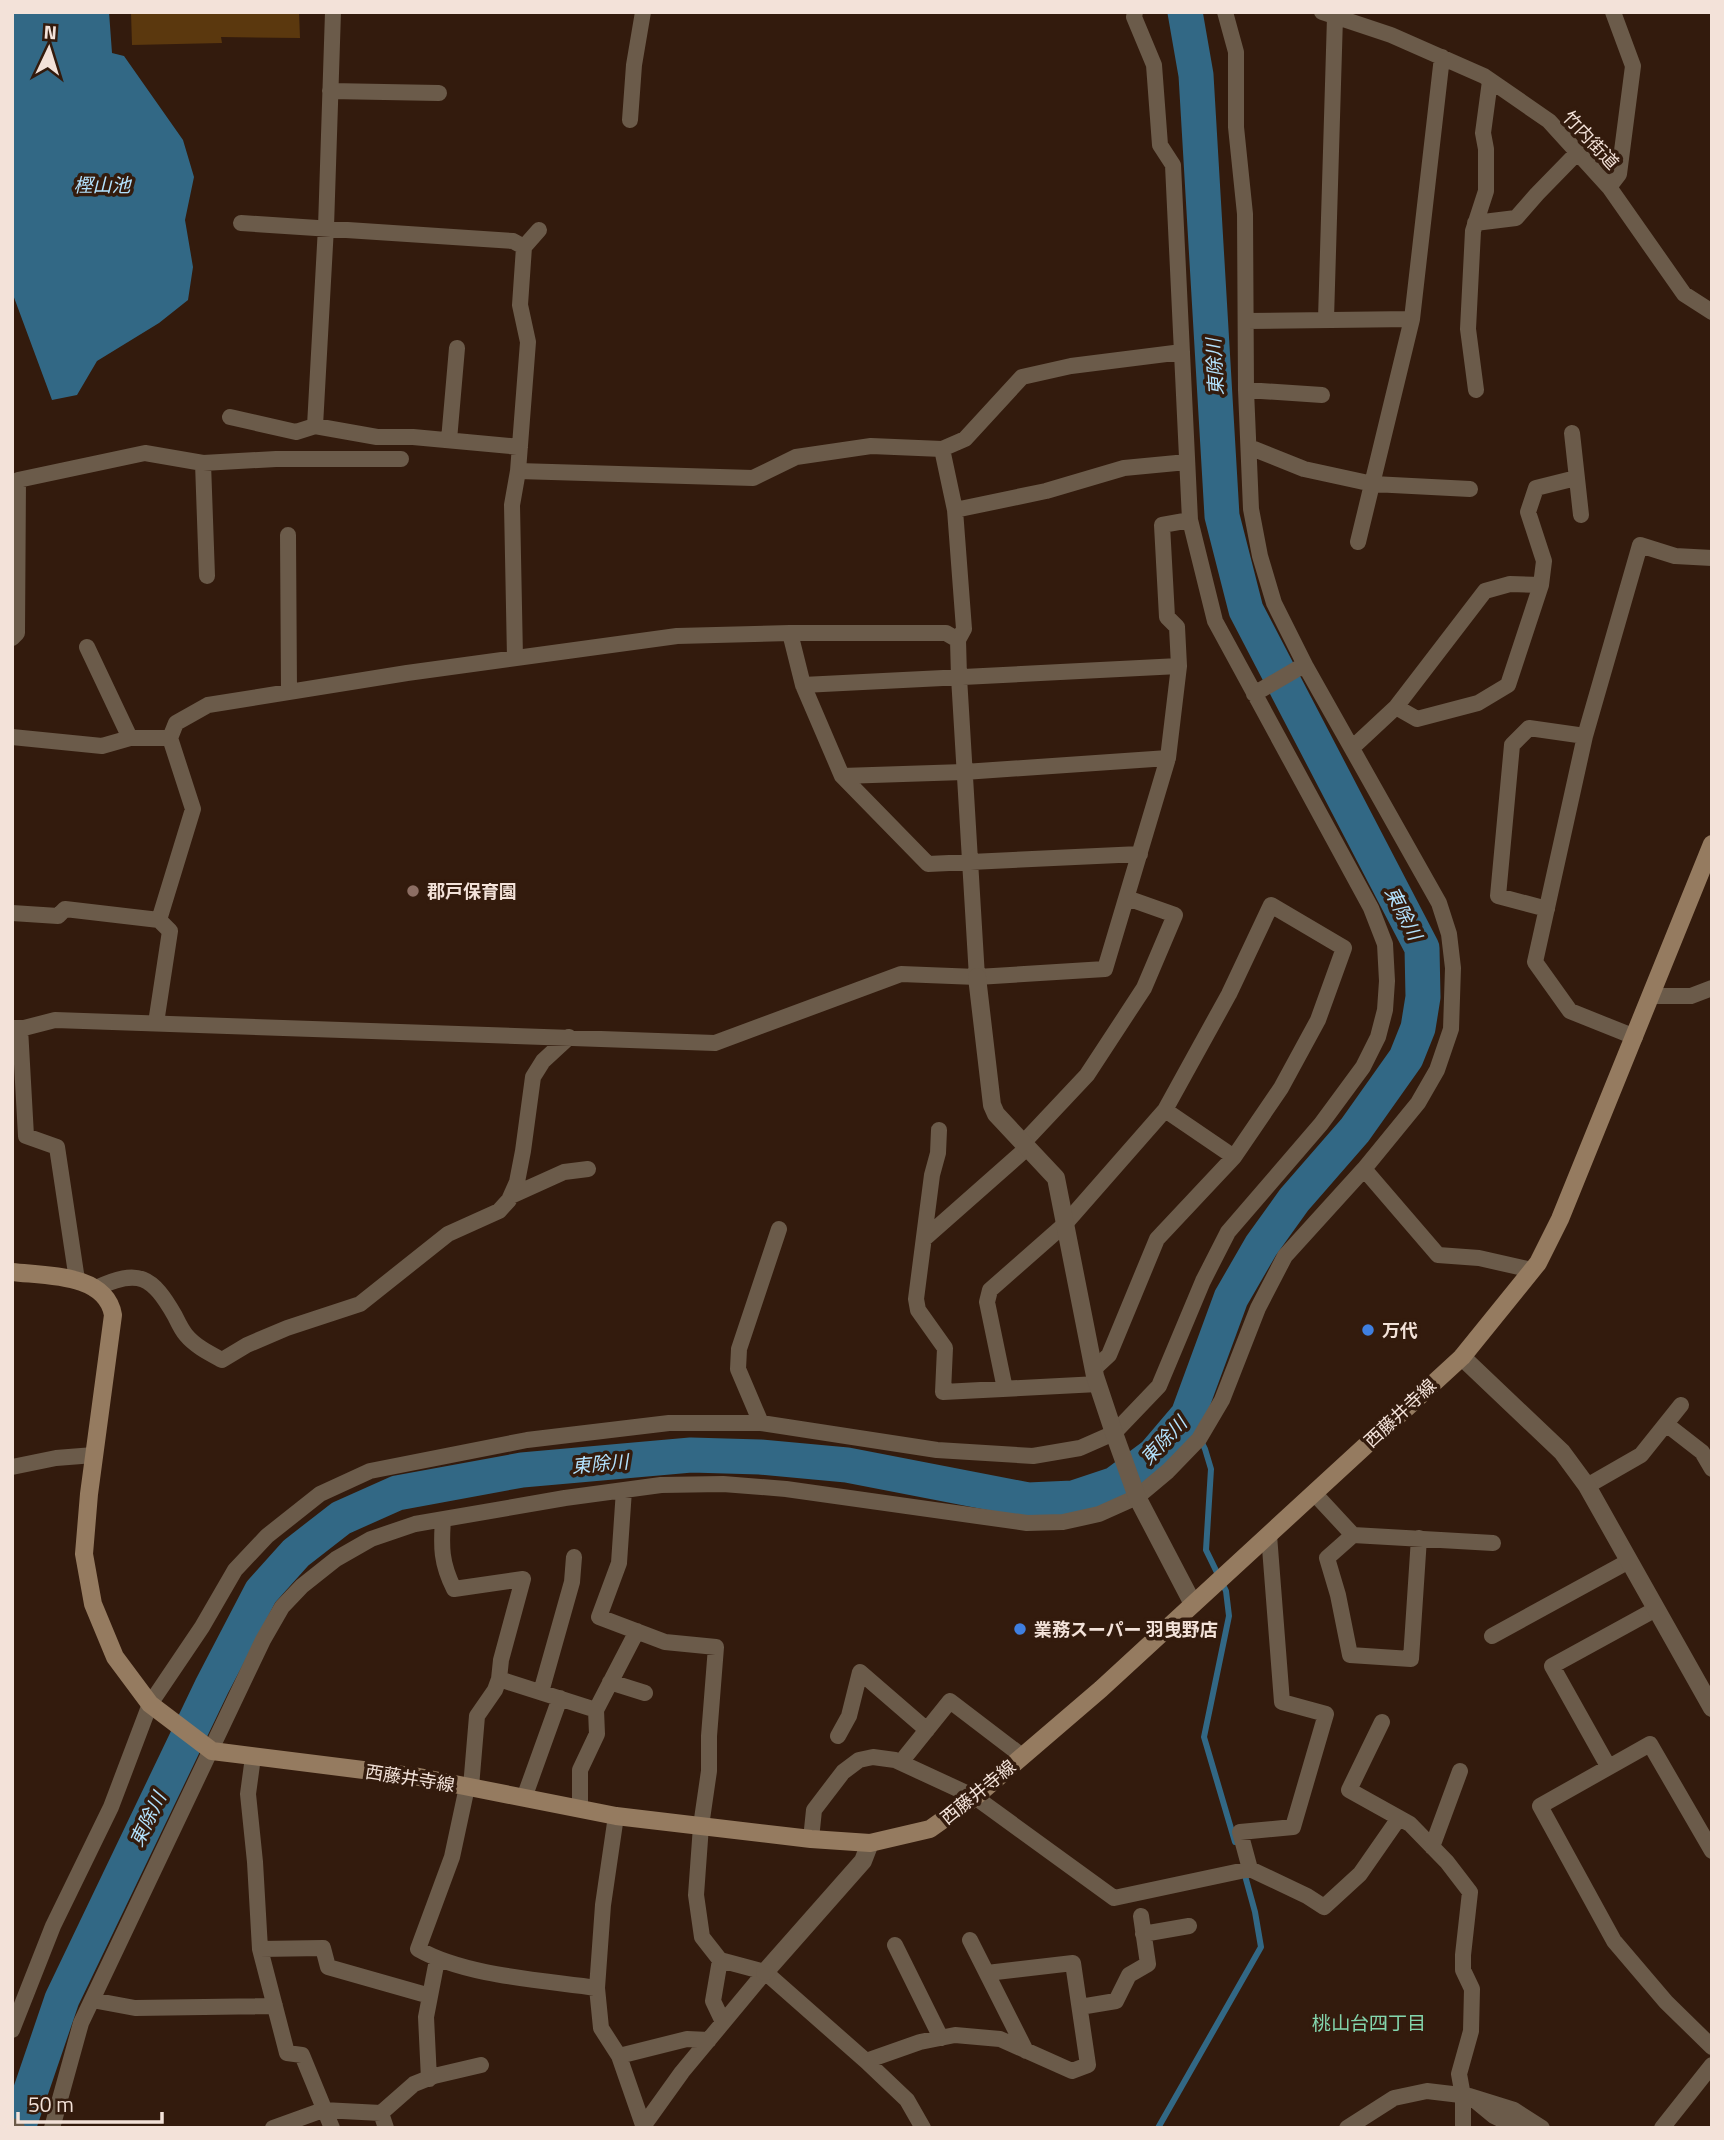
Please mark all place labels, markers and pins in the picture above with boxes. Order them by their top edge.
place label: 郡戸保育園 [427,878,517,905]
marker: 郡戸保育園 [405,883,421,899]
place label: 万代 [1382,1317,1418,1344]
marker: 万代 [1360,1322,1376,1338]
place label: 業務スーパー 羽曳野店 [1034,1616,1218,1643]
marker: 業務スーパー 羽曳野店 [1012,1621,1028,1637]

